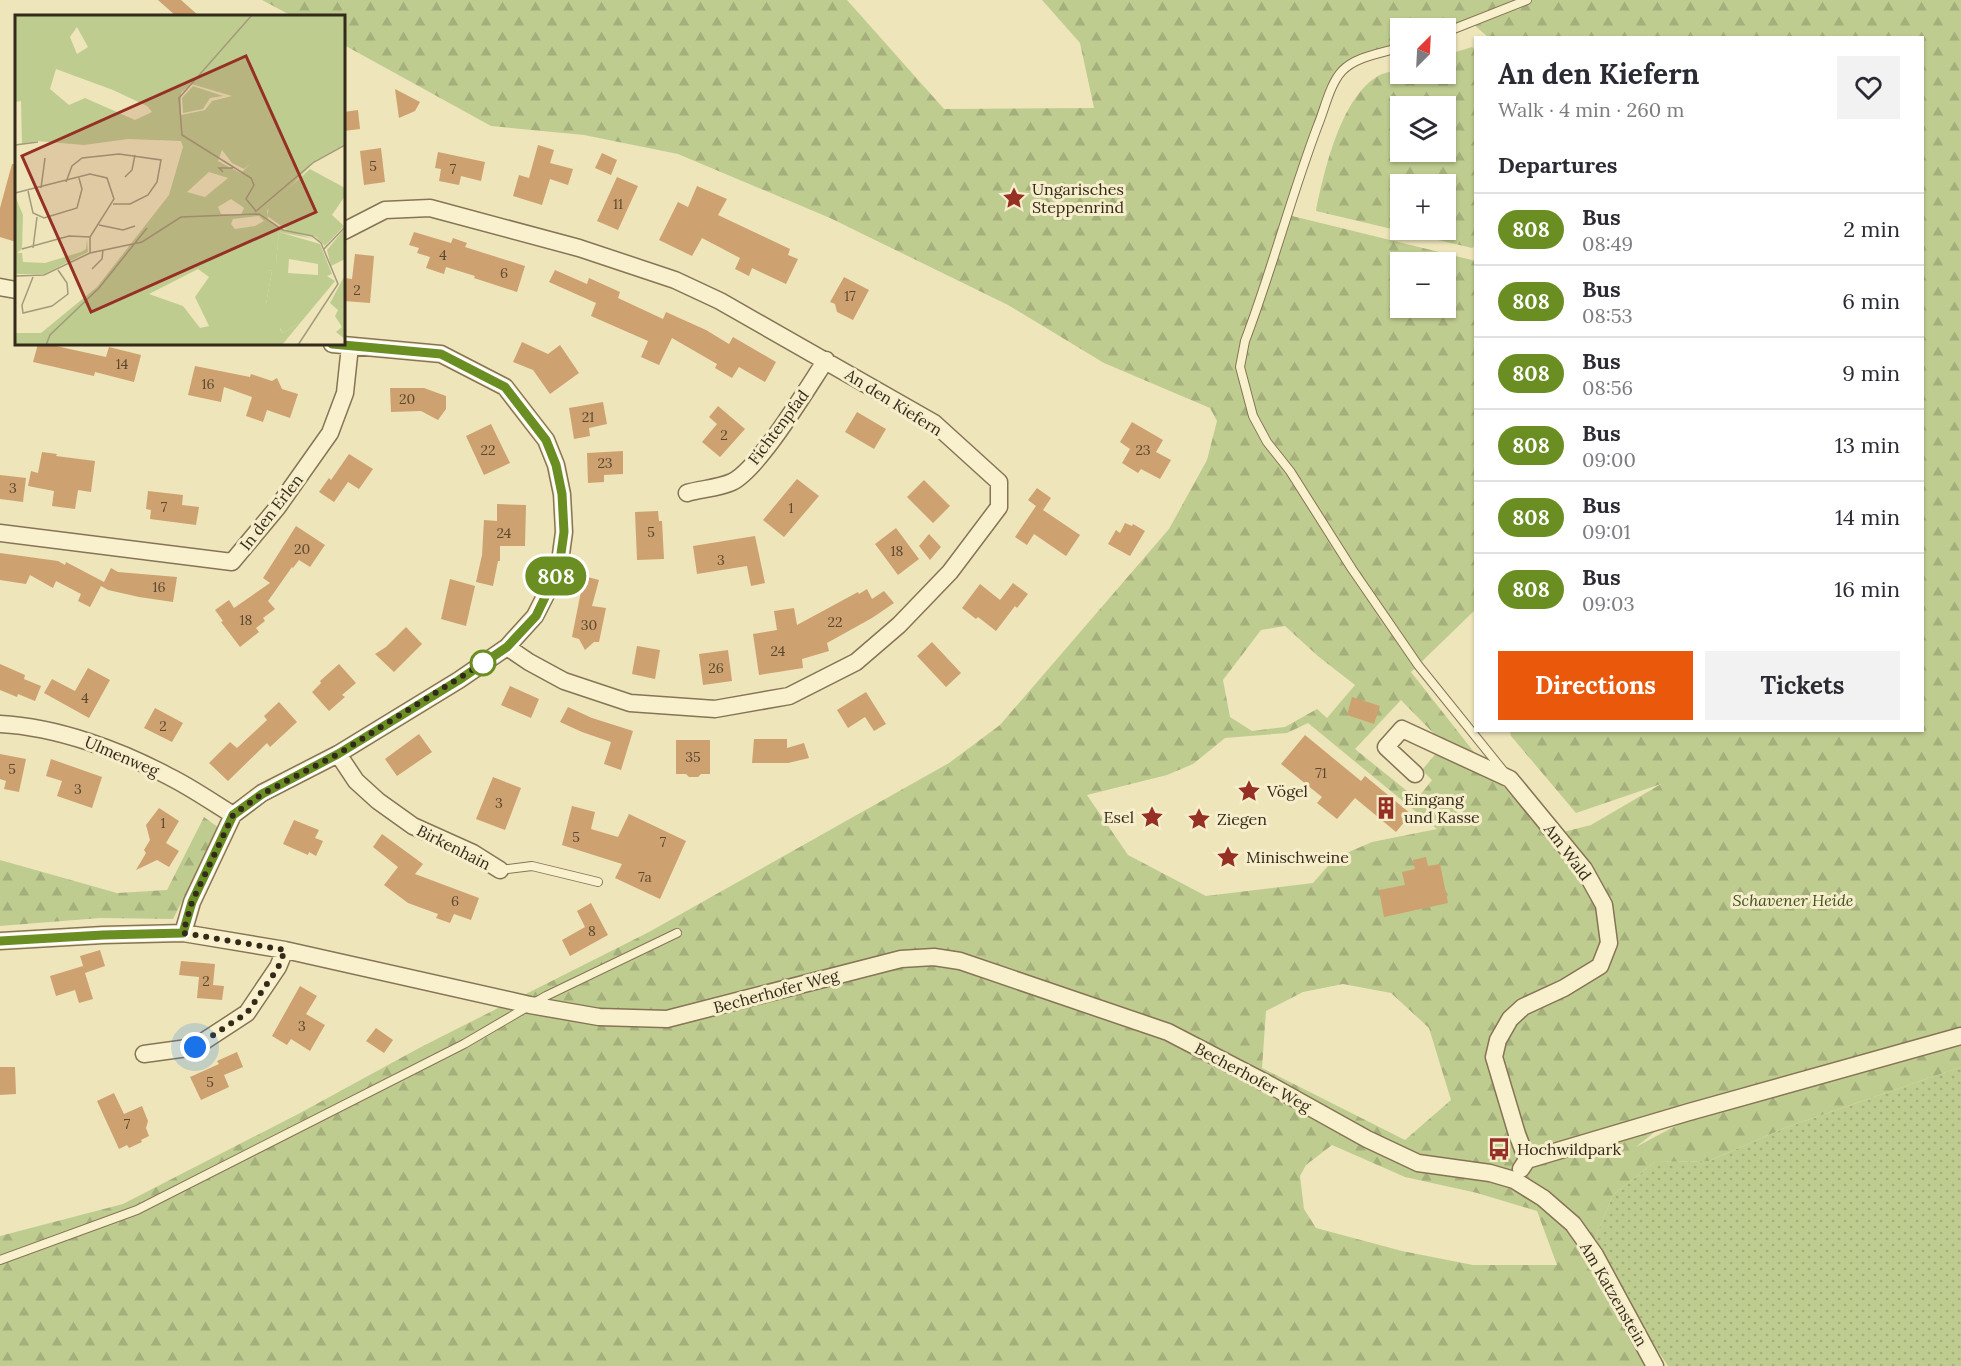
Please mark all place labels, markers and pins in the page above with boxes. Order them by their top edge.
place label: Ungarisches Steppenrind [1032,179,1124,217]
place icon: Ungarisches Steppenrind [1001,185,1027,211]
unlabelled marker [470,650,496,676]
place icon: Vögel [1236,778,1262,804]
place label: Vögel [1266,781,1308,801]
place label: Eingang und Kasse [1404,789,1480,827]
building icon: Eingang und Kasse [1373,795,1399,821]
place icon: Esel [1139,804,1165,830]
place icon: Ziegen [1186,806,1212,832]
place label: Esel [1104,807,1134,827]
place label: Ziegen [1217,809,1267,829]
place icon: Minischweine [1215,844,1241,870]
place label: Minischweine [1246,847,1349,867]
bus stop icon: Hochwildpark [1486,1136,1512,1162]
place label: Hochwildpark [1517,1139,1621,1159]

